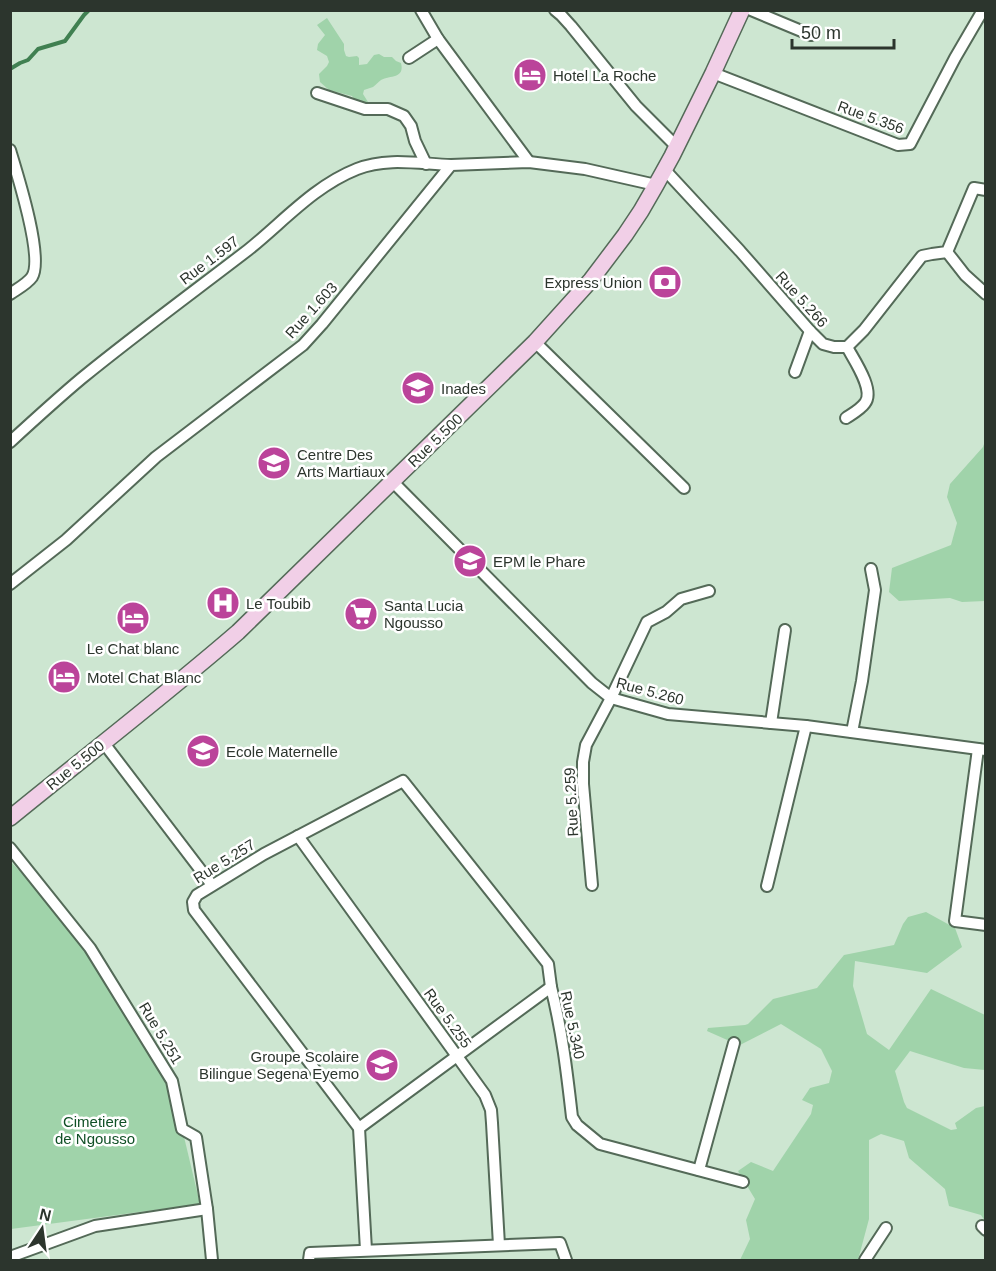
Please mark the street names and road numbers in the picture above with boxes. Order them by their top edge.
street label: Rue 5.356 [836,97,906,137]
street label: Rue 1.597 [176,232,242,288]
street label: Rue 5.266 [773,268,831,330]
street label: Rue 1.603 [282,279,340,341]
street label: Rue 5.500 [404,410,466,470]
street label: Rue 5.260 [614,674,686,708]
street label: Rue 5.500 [43,737,107,793]
street label: Rue 5.259 [561,767,581,837]
street label: Rue 5.257 [190,835,258,887]
street label: Rue 5.255 [421,985,475,1051]
street label: Rue 5.340 [557,989,589,1061]
street label: Rue 5.251 [136,999,186,1067]

